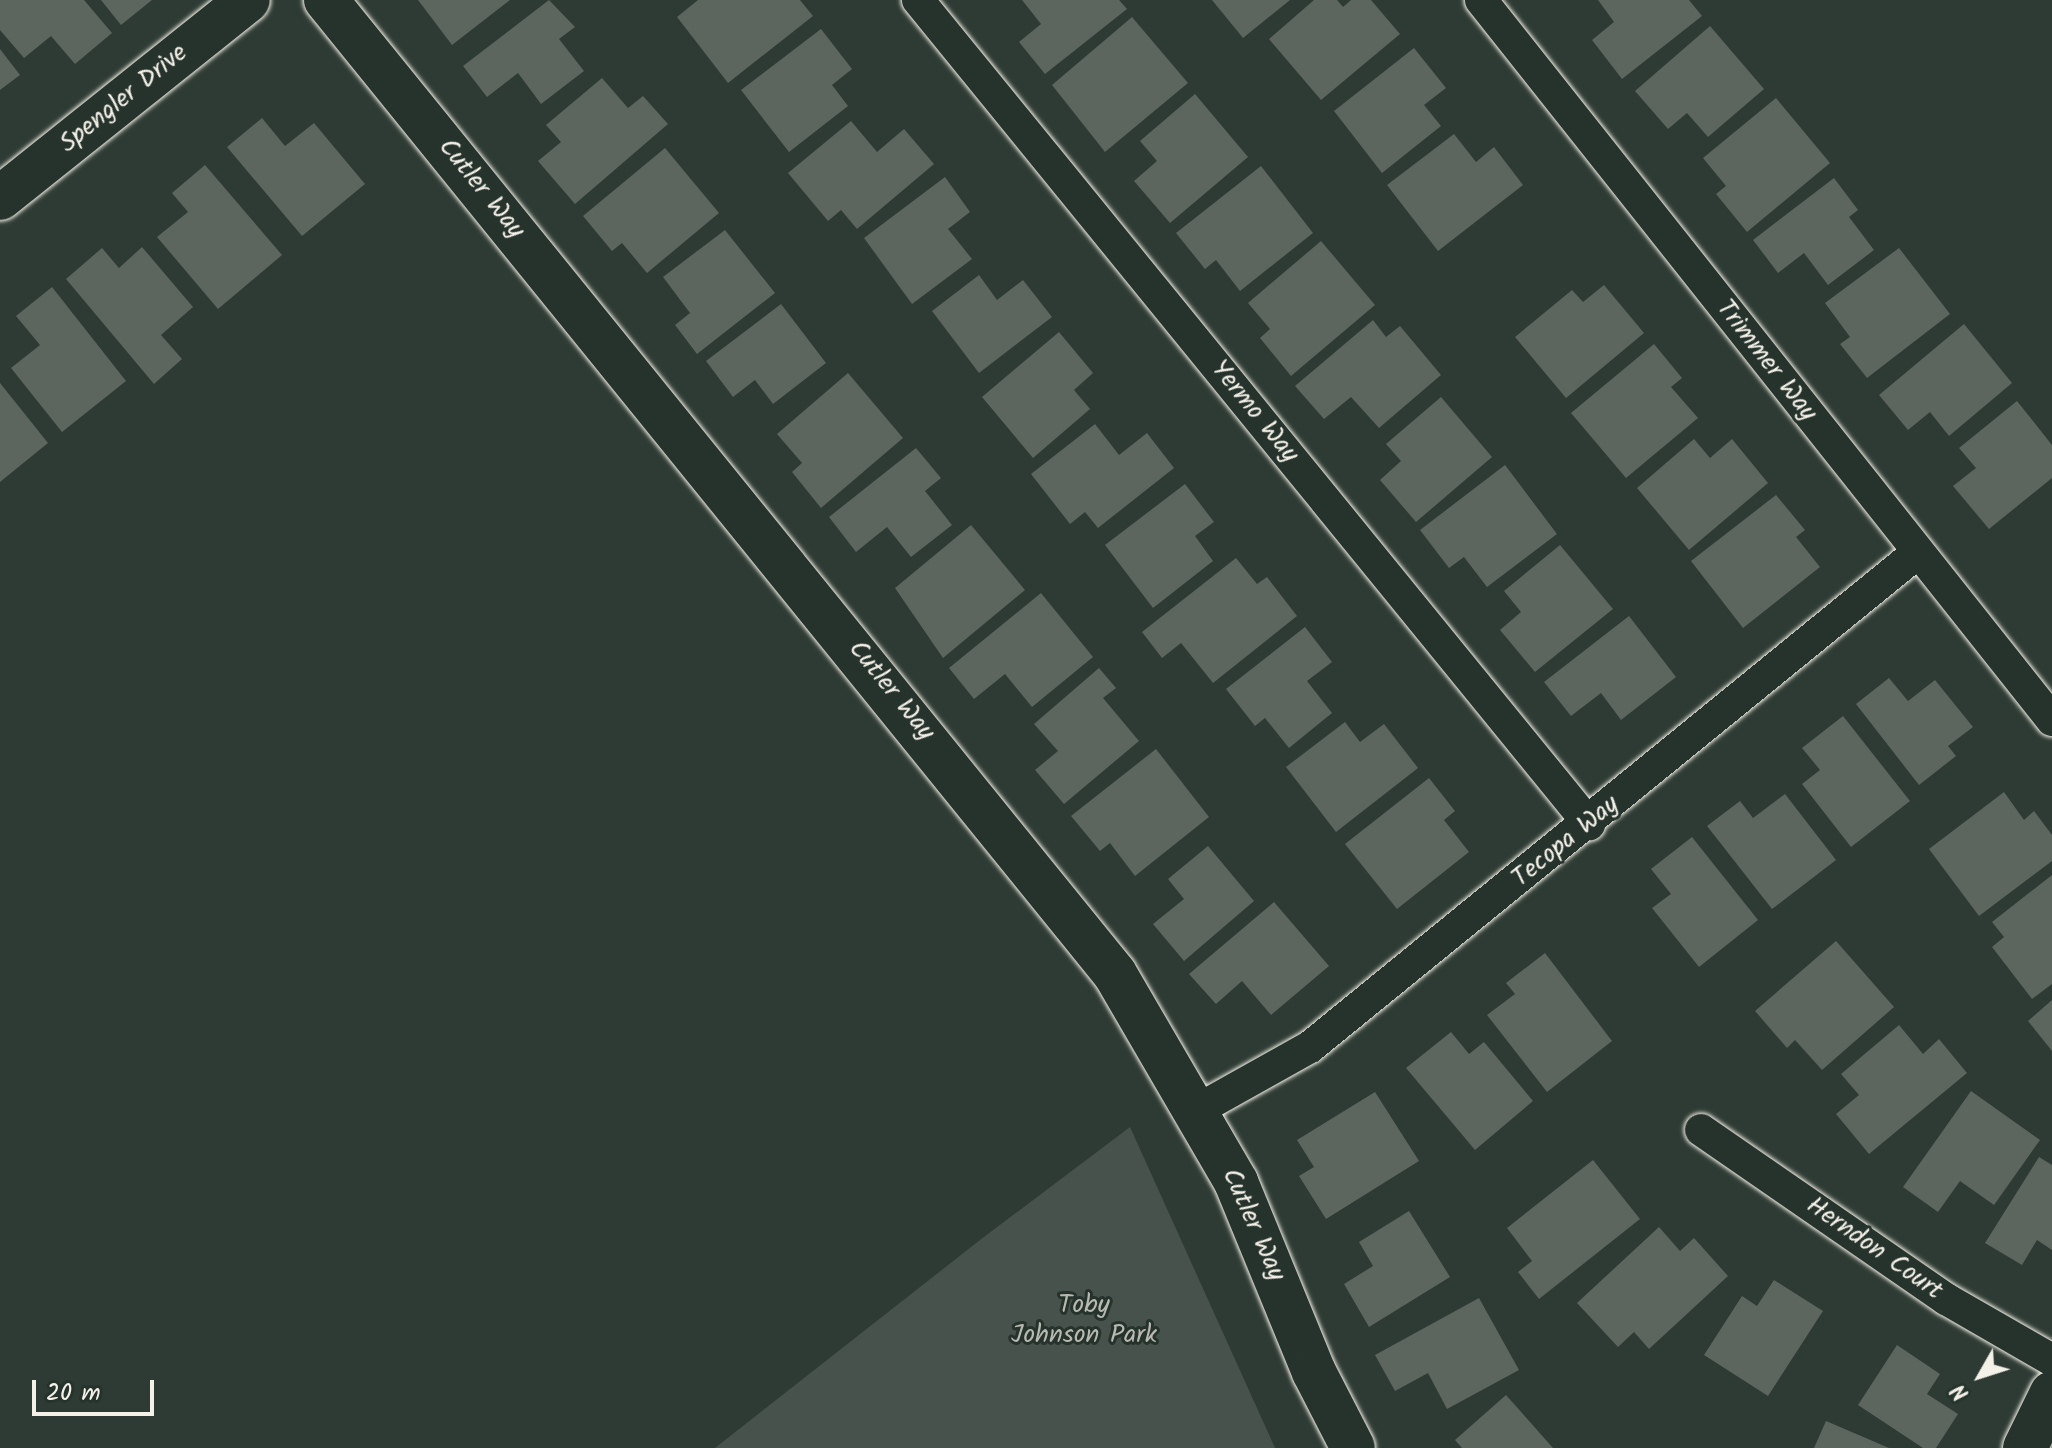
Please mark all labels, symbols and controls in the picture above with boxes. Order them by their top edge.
street label: Spengler Drive [54,38,194,160]
street label: Cutler Way [431,133,531,245]
street label: Trimmer Way [1709,294,1823,428]
street label: Yermo Way [1203,354,1305,470]
street label: Cutler Way [841,635,941,747]
street label: Tecopa Way [1506,789,1626,895]
street label: Cutler Way [1214,1164,1292,1286]
street label: Herndon Court [1800,1191,1948,1307]
park label: Toby Johnson Park [1011,1290,1157,1352]
north arrow [1940,1336,2020,1416]
scale bar [36,1364,158,1414]
text: 20 m [46,1374,101,1413]
text: N [1943,1375,1979,1408]

